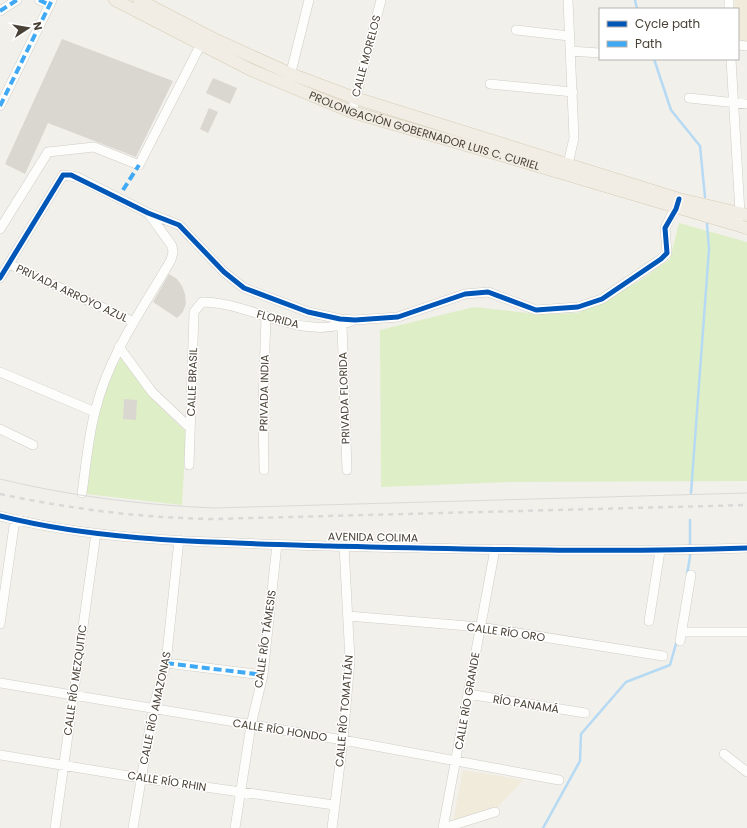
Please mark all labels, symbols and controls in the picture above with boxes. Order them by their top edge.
north arrow [8,8,48,48]
legend [599,8,739,60]
street label: CALLE MORELOS [347,13,385,99]
text: Cycle path [635,15,700,32]
text: N [29,20,46,32]
text: Path [635,35,662,52]
street label: PROLONGACIÓN GOBERNADOR LUIS C. CURIEL [307,87,542,174]
street label: PRIVADA ARROYO AZUL [13,260,131,326]
street label: FLORIDA [255,306,302,333]
street label: CALLE BRASIL [183,347,201,417]
street label: PRIVADA FLORIDA [334,351,354,444]
street label: PRIVADA INDIA [255,354,273,432]
street label: AVENIDA COLIMA [328,528,419,546]
street label: CALLE RÍO TÁMESIS [250,589,280,689]
street label: CALLE RÍO ORO [466,619,547,645]
street label: CALLE RÍO MEZQUITIC [59,623,91,737]
street label: CALLE RÍO AMAZONAS [135,650,175,766]
street label: CALLE RÍO GRANDE [451,651,483,751]
street label: CALLE RÍO TOMATLÁN [331,654,357,768]
street label: RÍO PANAMÁ [492,691,561,717]
street label: CALLE RÍO HONDO [232,715,329,745]
street label: CALLE RÍO RHIN [126,767,208,795]

